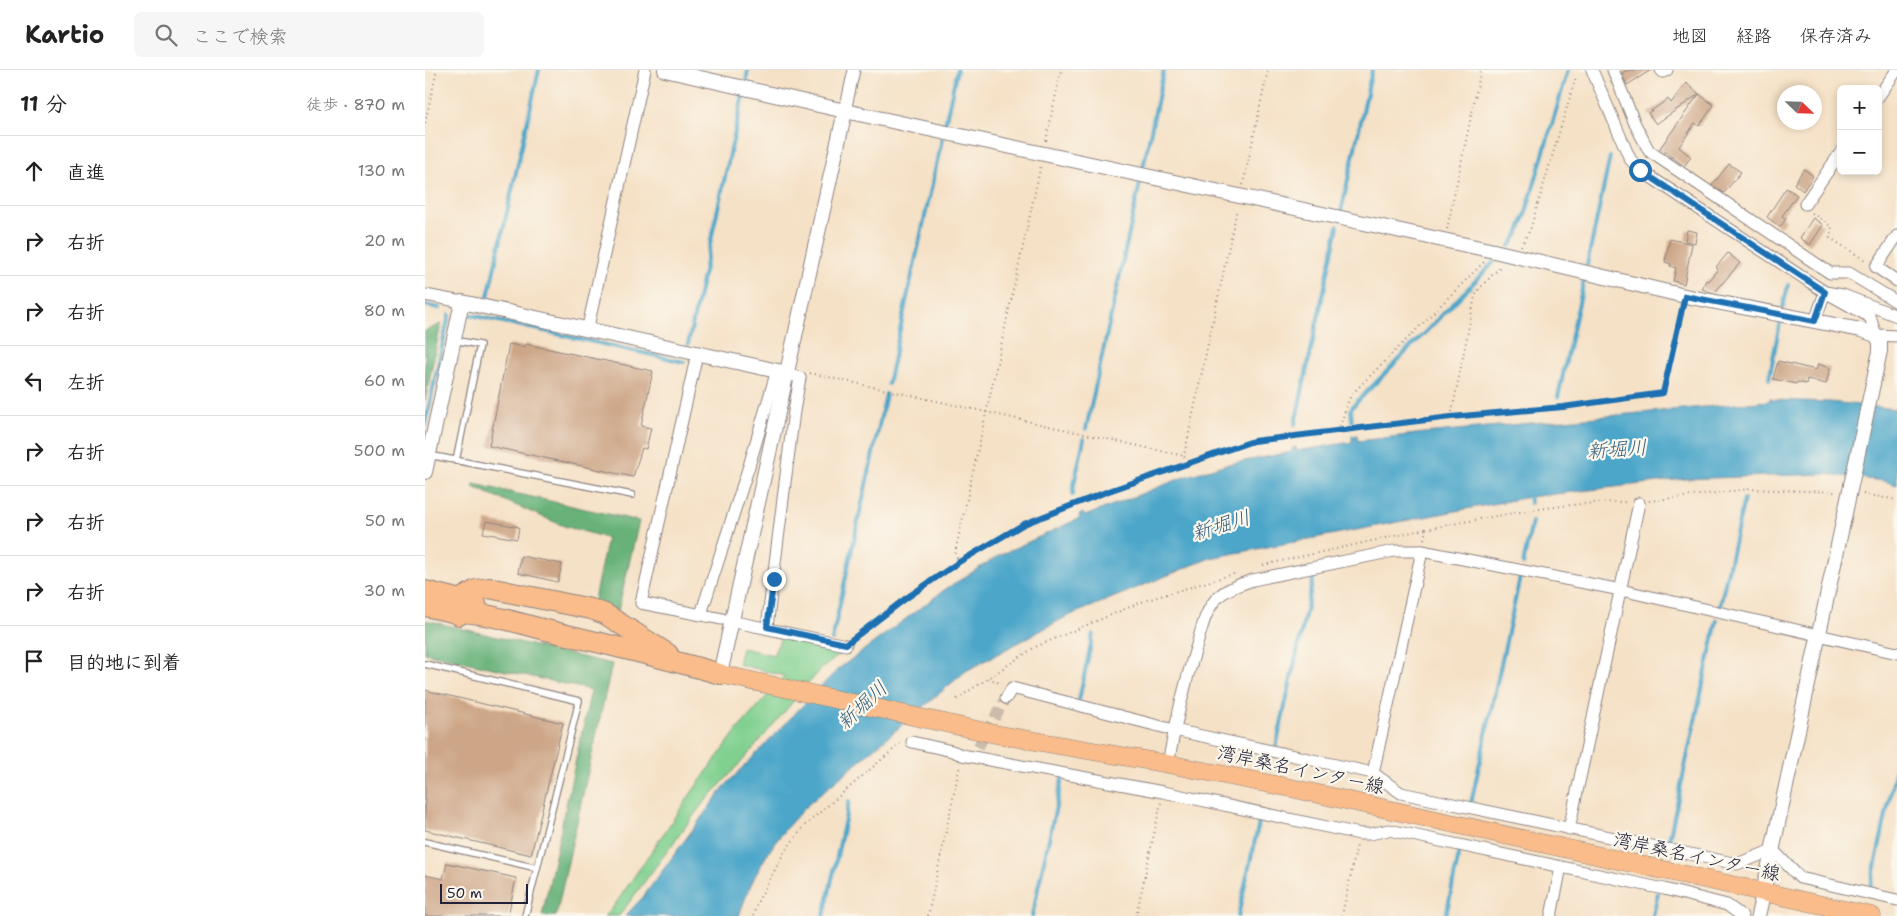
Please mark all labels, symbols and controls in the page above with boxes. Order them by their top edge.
search box [134,12,484,57]
text: Kartio [25,19,104,51]
icon: search [152,21,180,49]
text: ここで検索 [192,24,287,49]
text: 地図 [1672,24,1708,48]
text: 経路 [1736,24,1772,48]
text: 保存済み [1800,24,1872,48]
north arrow [1777,85,1822,130]
map controls [1837,85,1882,175]
button: + [1837,85,1882,130]
text: 11 分 [20,90,67,118]
text: 徒歩 · 870 m [306,94,405,115]
button: − [1837,130,1882,175]
icon: ahead [20,157,48,185]
route start [1629,159,1652,182]
text: 直進 [67,160,105,185]
text: 130 m [358,160,405,181]
icon: right [20,227,48,255]
text: 右折 [67,230,105,255]
text: 20 m [364,230,405,251]
icon: right [20,297,48,325]
text: 右折 [67,300,105,325]
text: 80 m [364,300,405,321]
icon: left [20,367,48,395]
text: 左折 [67,370,105,395]
text: 60 m [364,370,405,391]
water label: 新堀川 [1586,434,1648,464]
icon: right [20,437,48,465]
text: 右折 [67,440,105,465]
text: 500 m [354,440,405,461]
water label: 新堀川 [1189,504,1253,546]
icon: right [20,507,48,535]
text: 右折 [67,510,105,535]
text: 50 m [365,510,405,531]
route end [763,568,786,591]
icon: right [20,577,48,605]
text: 右折 [67,580,105,605]
text: 30 m [364,580,405,601]
icon: arrive [20,647,48,675]
text: 目的地に到着 [67,650,181,675]
water label: 新堀川 [831,675,893,735]
street label: 湾岸桑名インター線 [1215,740,1387,799]
street label: 湾岸桑名インター線 [1611,827,1783,886]
scale bar [440,881,527,904]
text: 50 m [447,884,482,902]

